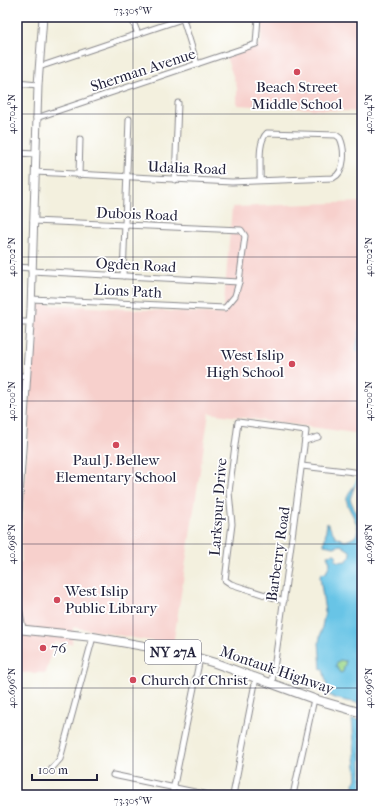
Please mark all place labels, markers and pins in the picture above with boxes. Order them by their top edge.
marker: Beach Street Middle School [292,67,302,77]
place label: Beach Street Middle School [252,78,342,113]
place label: West Islip High School [206,346,284,381]
marker: West Islip High School [287,359,297,369]
marker: Paul J. Bellew Elementary School [111,440,121,450]
place label: Paul J. Bellew Elementary School [56,451,176,486]
place label: West Islip Public Library [64,582,158,617]
marker: West Islip Public Library [52,595,62,605]
place label: 76 [51,639,67,657]
marker: 76 [38,643,48,653]
place label: Church of Christ [141,671,249,689]
marker: Church of Christ [128,675,138,685]

